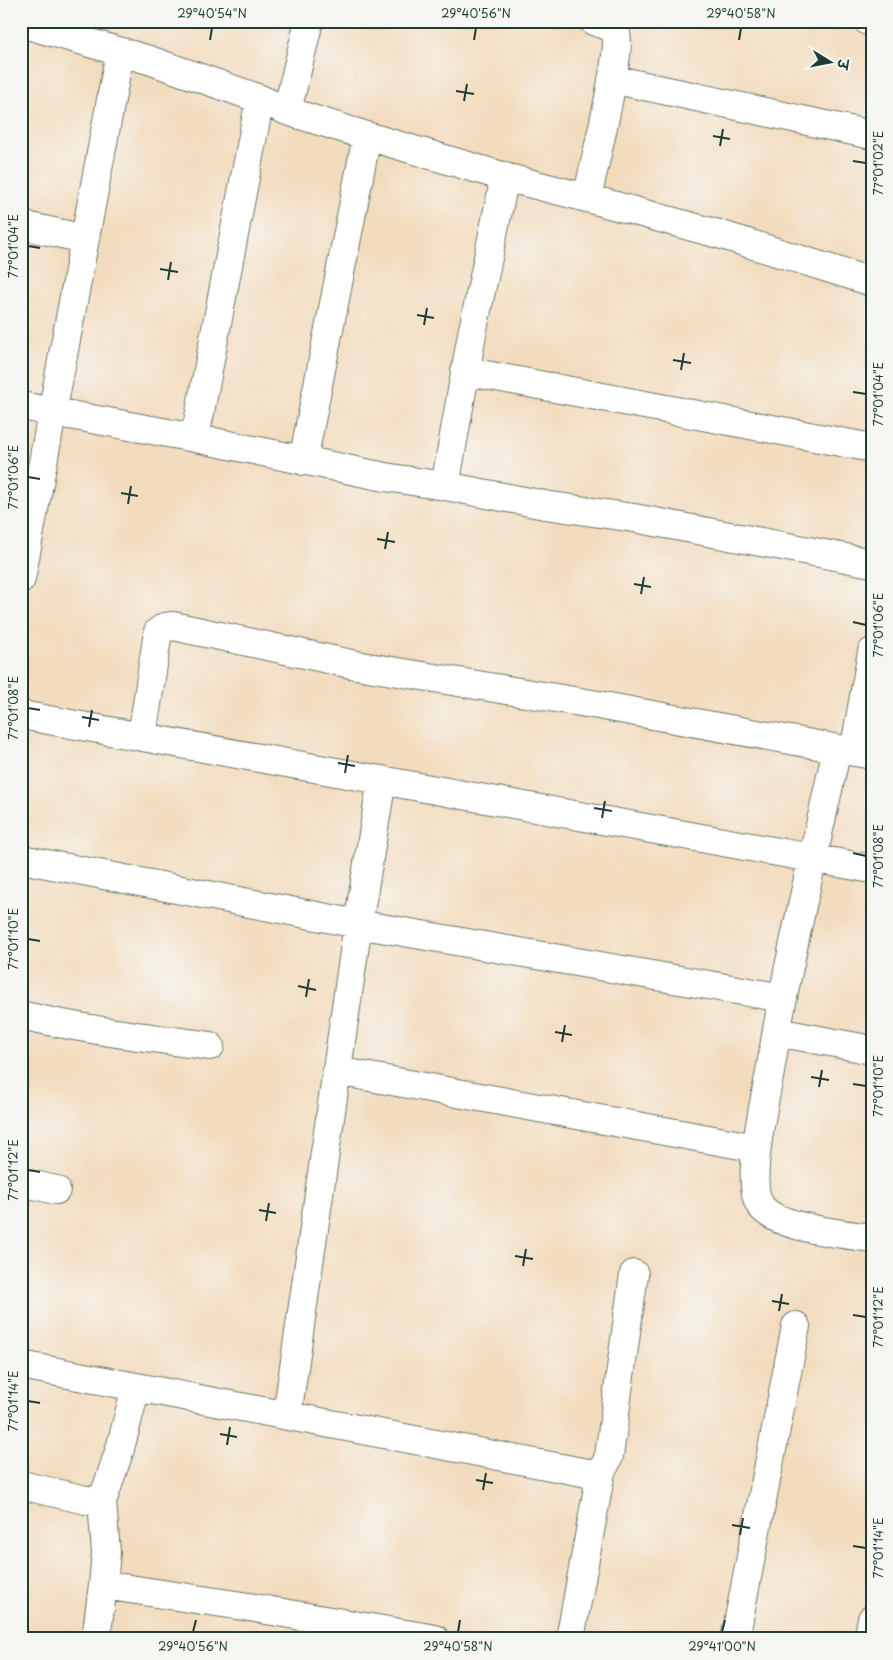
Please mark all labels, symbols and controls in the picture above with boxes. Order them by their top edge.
text: 29°40'54"N [177,4,247,22]
text: 29°40'56"N [441,4,511,22]
text: 29°40'58"N [706,4,776,22]
north arrow [806,38,856,88]
text: उ [832,56,855,72]
text: 77°01'02"E [869,131,887,195]
text: 77°01'04"E [4,214,22,278]
text: 77°01'04"E [869,362,887,426]
text: 77°01'06"E [4,445,22,509]
text: 77°01'06"E [869,593,887,657]
text: 77°01'08"E [4,676,22,740]
text: 77°01'08"E [869,824,887,888]
text: 77°01'10"E [4,908,22,970]
text: 77°01'10"E [869,1055,887,1117]
text: 77°01'12"E [4,1139,22,1201]
text: 77°01'12"E [869,1286,887,1348]
text: 77°01'14"E [4,1370,22,1432]
text: 77°01'14"E [869,1517,887,1579]
text: 29°40'56"N [158,1637,228,1655]
text: 29°40'58"N [423,1637,493,1655]
text: 29°41'00"N [688,1637,756,1655]

